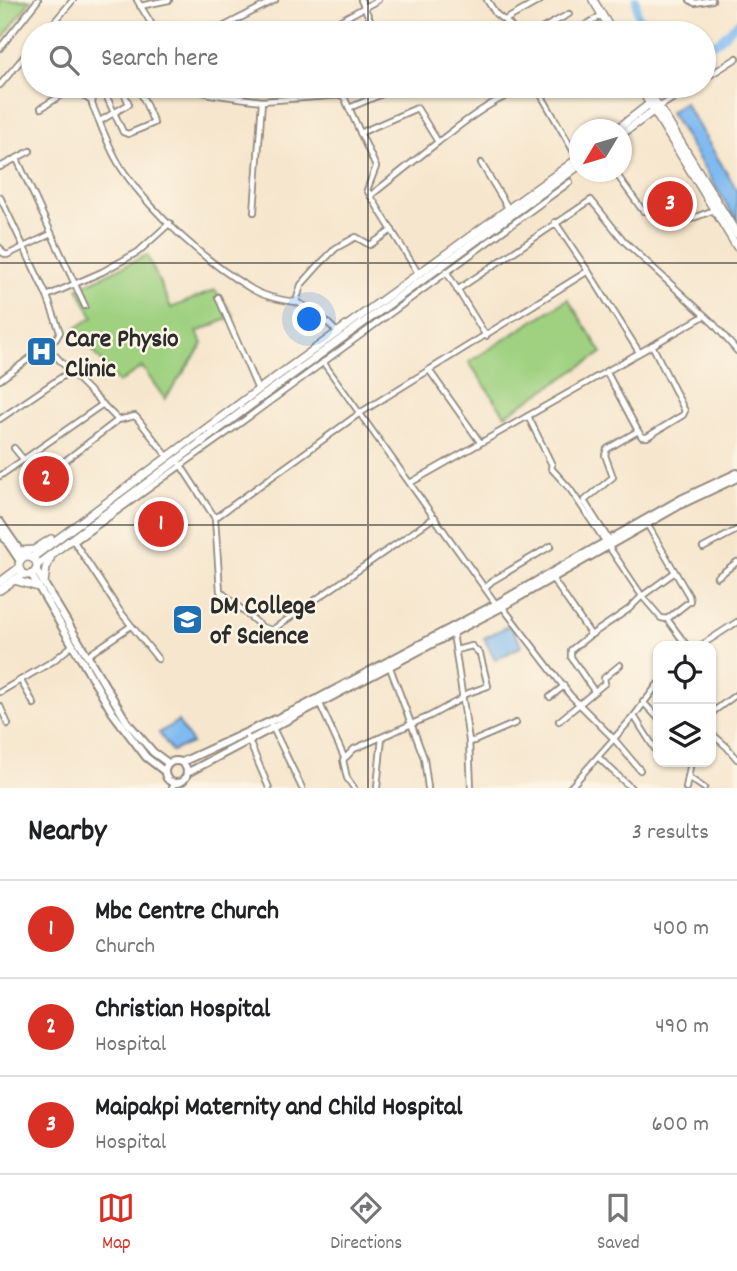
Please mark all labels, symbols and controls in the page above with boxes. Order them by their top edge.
search box [21,21,716,98]
icon: search [45,41,83,79]
text: Search here [101,41,219,78]
north arrow [569,119,632,182]
pin: 3 [647,178,693,230]
your location [292,302,326,336]
place label: Care Physio Clinic [65,322,179,389]
hospital icon: Care Physio Clinic [25,335,59,369]
pin: 2 [23,453,69,505]
pin: 1 [138,498,184,550]
place label: DM College of Science [210,589,316,656]
school or university icon: DM College of Science [170,602,204,636]
map controls [653,641,716,767]
button: locate [653,641,716,704]
button: layers [653,704,716,767]
text: Nearby [28,812,106,855]
text: 3 results [632,817,709,850]
text: Mbc Centre Church [95,894,279,931]
text: 1 [48,913,54,946]
text: 400 m [653,913,709,946]
text: Church [95,931,155,964]
text: Christian Hospital [95,992,270,1029]
text: 2 [46,1011,56,1044]
text: 490 m [655,1011,709,1044]
text: Hospital [95,1029,166,1062]
text: Maipakpi Maternity and Child Hospital [95,1090,462,1127]
text: 3 [46,1109,56,1142]
text: 600 m [652,1109,709,1142]
text: Hospital [95,1127,166,1160]
tab: Map [97,1189,135,1258]
tab: Directions [330,1189,402,1258]
tab: Saved [597,1189,640,1258]

